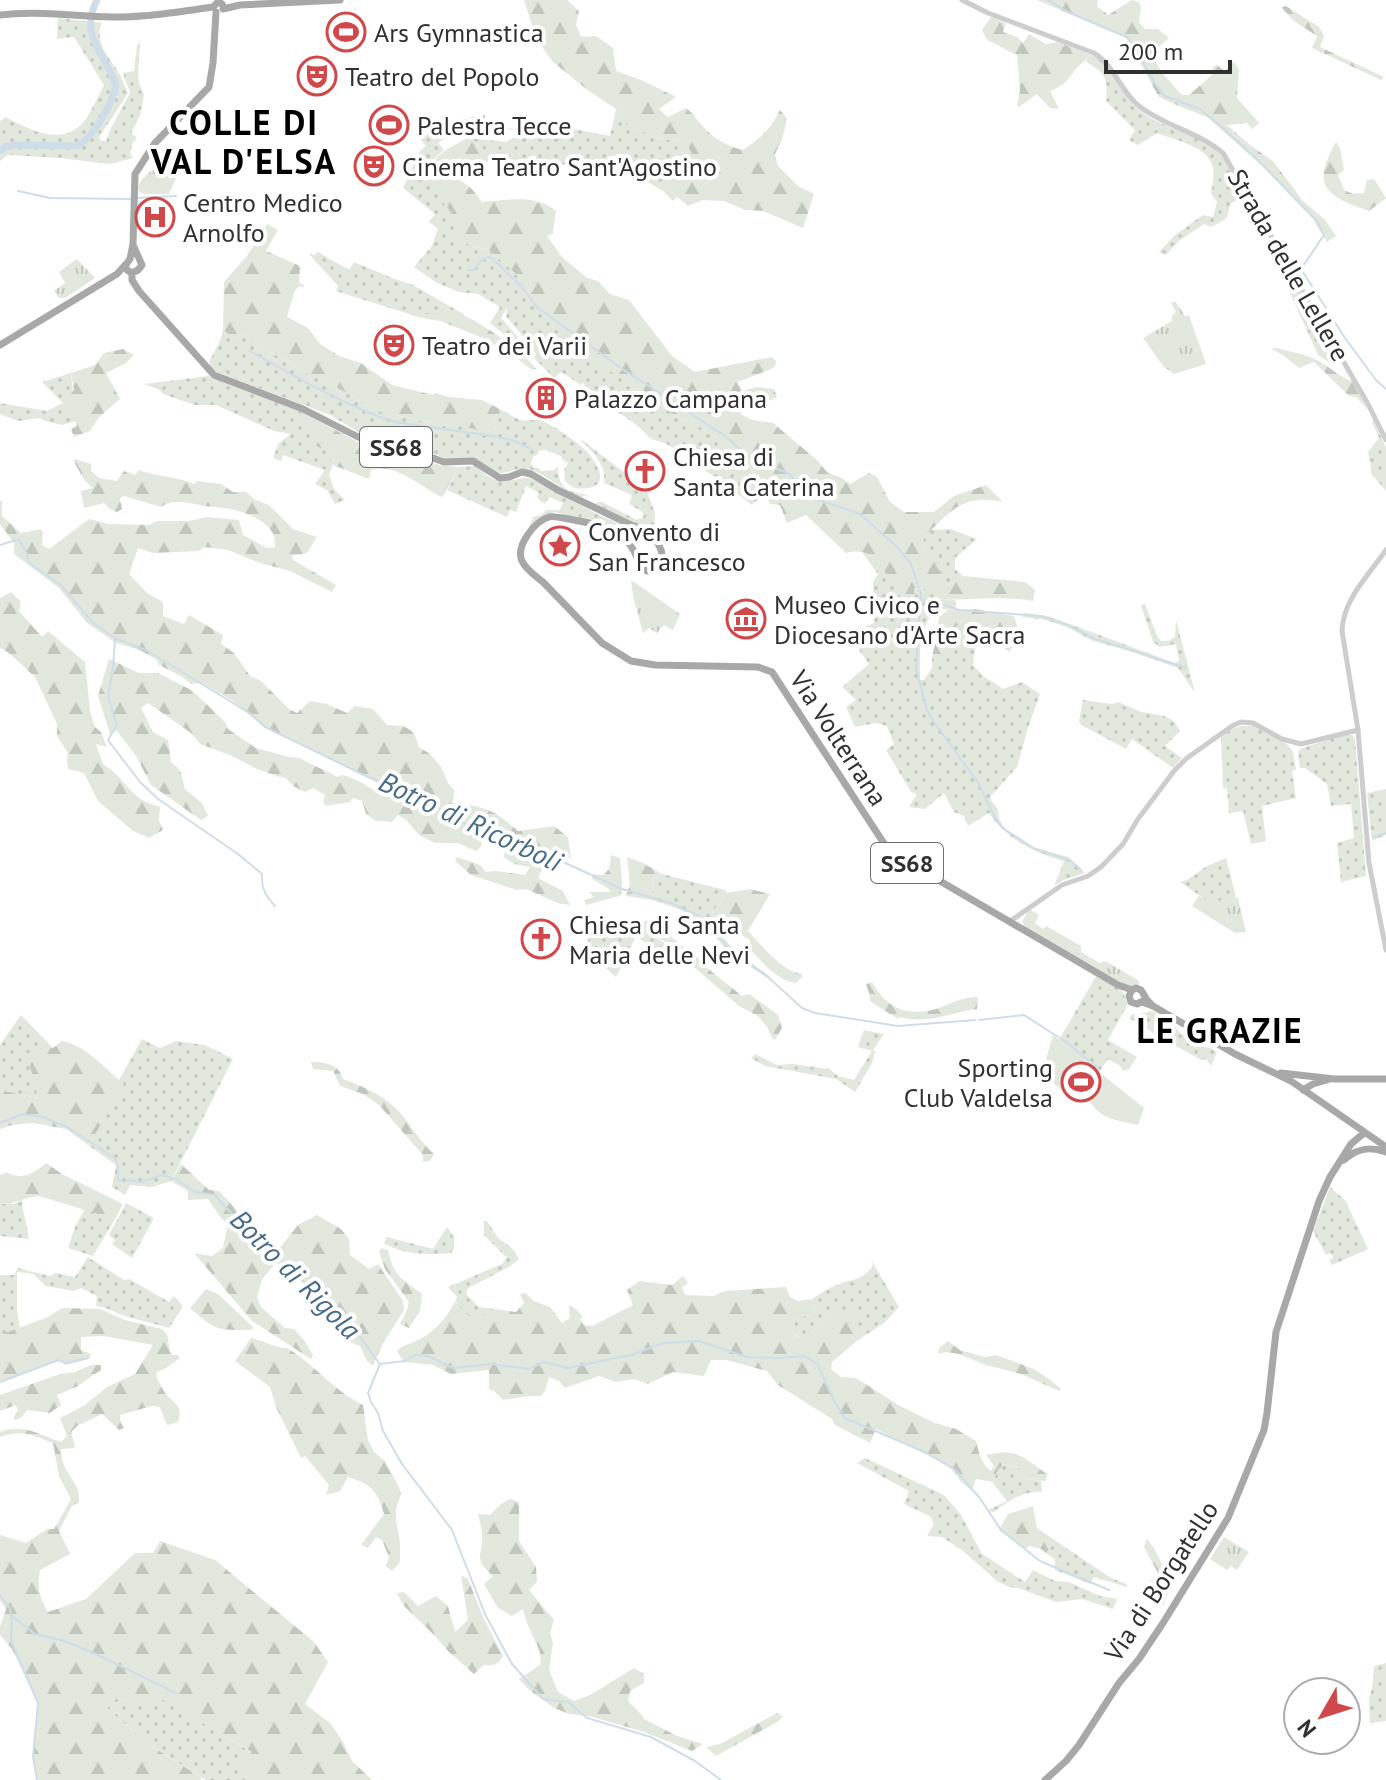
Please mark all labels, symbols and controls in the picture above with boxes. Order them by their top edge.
sports icon: Ars Gymnastica [325,11,367,53]
place label: Ars Gymnastica [374,16,544,49]
scale bar [1106,24,1230,74]
text: 200 m [1118,36,1183,67]
theatre icon: Teatro del Popolo [296,55,338,97]
place label: Teatro del Popolo [345,60,540,93]
district label: COLLE DI VAL D'ELSA [150,100,337,183]
sports icon: Palestra Tecce [368,104,410,146]
place label: Palestra Tecce [417,109,571,142]
theatre icon: Cinema Teatro Sant'Agostino [353,145,395,187]
place label: Cinema Teatro Sant'Agostino [402,150,717,183]
street label: Strada delle Lellere [1221,163,1357,367]
place label: Centro Medico Arnolfo [183,186,343,249]
hospital icon: Centro Medico Arnolfo [134,196,176,238]
theatre icon: Teatro dei Varii [373,324,415,366]
place label: Teatro dei Varii [422,329,587,362]
building icon: Palazzo Campana [525,377,567,419]
place label: Palazzo Campana [574,382,767,415]
road number: SS68 [360,427,432,467]
place label: Chiesa di Santa Caterina [673,440,835,503]
church icon: Chiesa di Santa Caterina [624,450,666,492]
place label: Convento di San Francesco [588,515,746,578]
place icon: Convento di San Francesco [539,525,581,567]
place label: Museo Civico e Diocesano d'Arte Sacra [774,588,1025,651]
museum icon: Museo Civico e Diocesano d'Arte Sacra [725,598,767,640]
street label: Via Volterrana [782,663,895,812]
water label: Botro di Ricorboli [373,762,569,880]
road number: SS68 [871,843,943,883]
place label: Chiesa di Santa Maria delle Nevi [569,908,750,971]
church icon: Chiesa di Santa Maria delle Nevi [520,918,562,960]
district label: LE GRAZIE [1137,1008,1303,1052]
place label: Sporting Club Valdelsa [904,1051,1053,1114]
sports icon: Sporting Club Valdelsa [1060,1061,1102,1103]
water label: Botro di Rigola [223,1201,369,1347]
street label: Via di Borgatello [1096,1494,1225,1668]
north arrow [1282,1676,1362,1756]
text: N [1291,1714,1322,1743]

